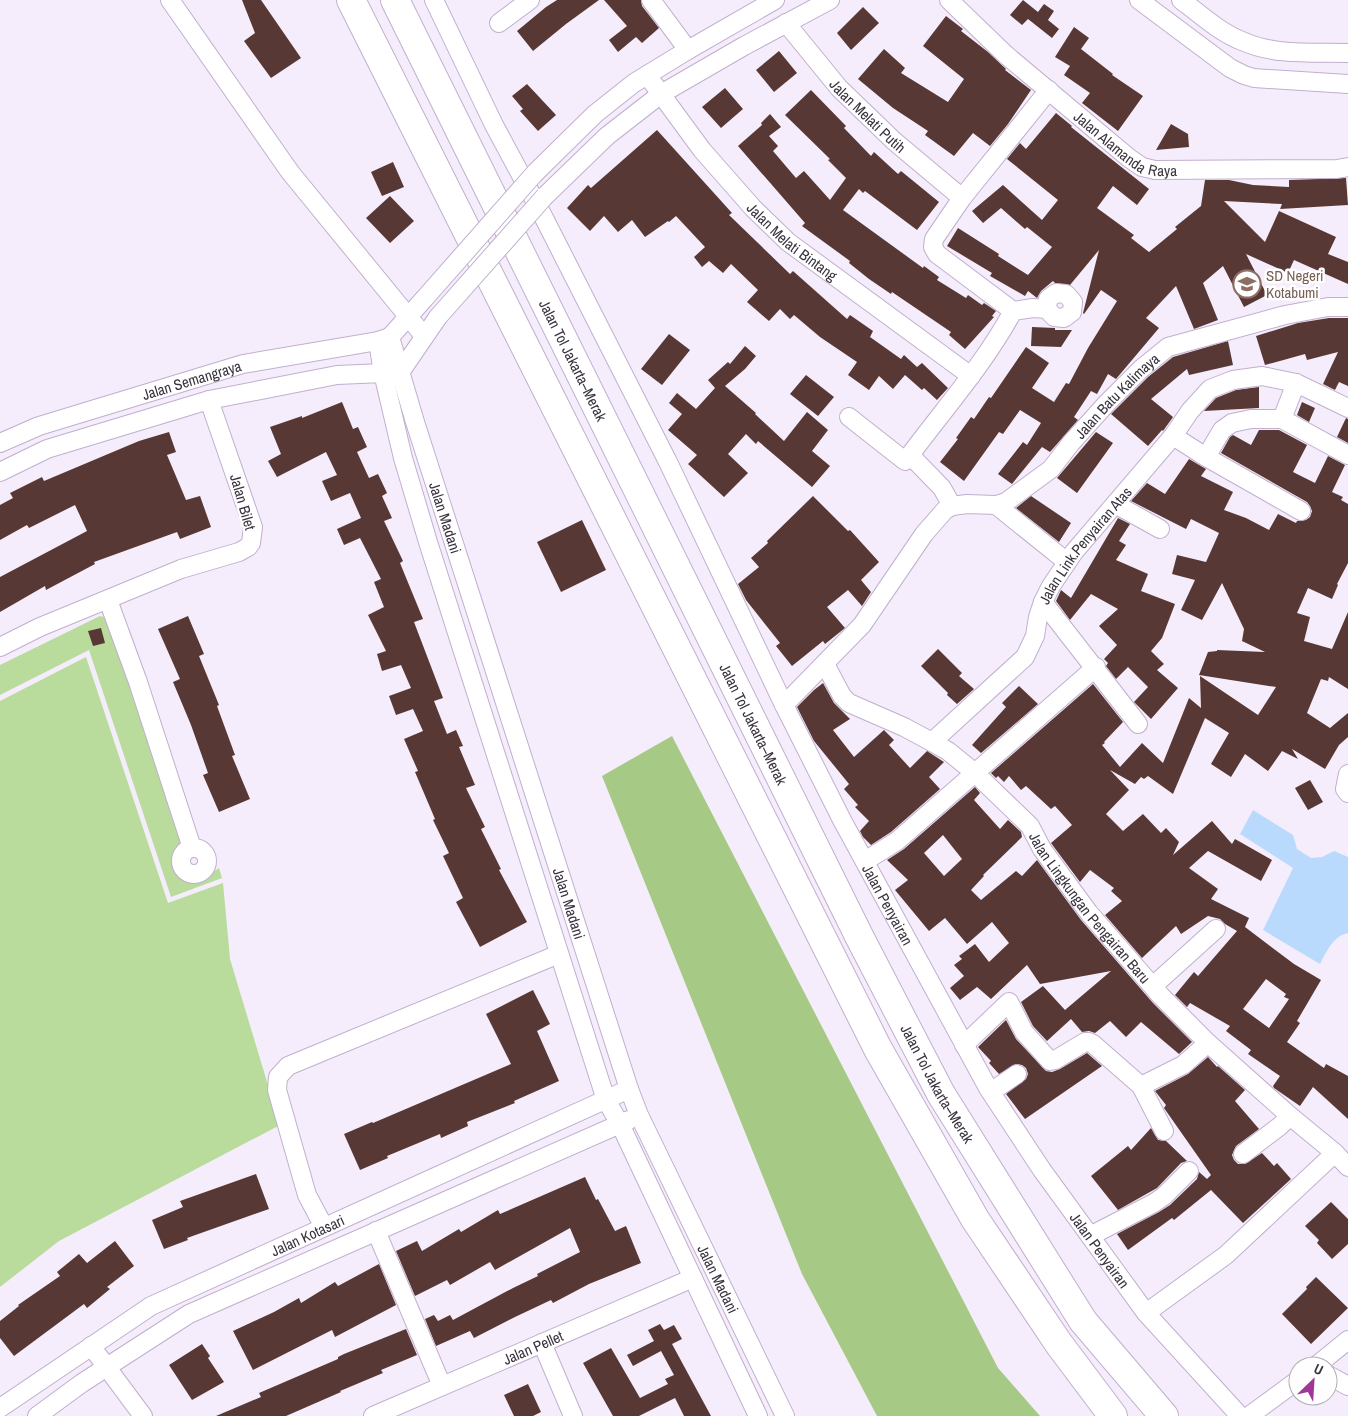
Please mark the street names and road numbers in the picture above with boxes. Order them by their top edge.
street label: Jalan Melati Putih [825,74,911,157]
street label: Jalan Alamanda Raya [1070,106,1177,181]
street label: Jalan Melati Bintang [742,198,842,285]
street label: Jalan Tol Jakarta–Merak [535,296,613,425]
street label: Jalan Batu Kalimaya [1070,348,1164,443]
street label: Jalan Semangraya [139,355,244,405]
street label: Jalan Bilet [225,471,261,533]
street label: Jalan Madani [424,479,467,556]
street label: Jalan Link.Penyairan Atas [1033,482,1136,607]
street label: Jalan Tol Jakarta–Merak [715,660,793,789]
street label: Jalan Lingkungan Pengairan Baru [1024,828,1156,988]
street label: Jalan Penyairan [858,860,919,949]
street label: Jalan Madani [548,865,591,942]
street label: Jalan Tol Jakarta–Merak [896,1021,980,1148]
street label: Jalan Penyairan [1065,1208,1135,1292]
street label: Jalan Kotasari [267,1209,348,1261]
street label: Jalan Madani [693,1241,744,1317]
street label: Jalan Pellet [499,1325,567,1369]

